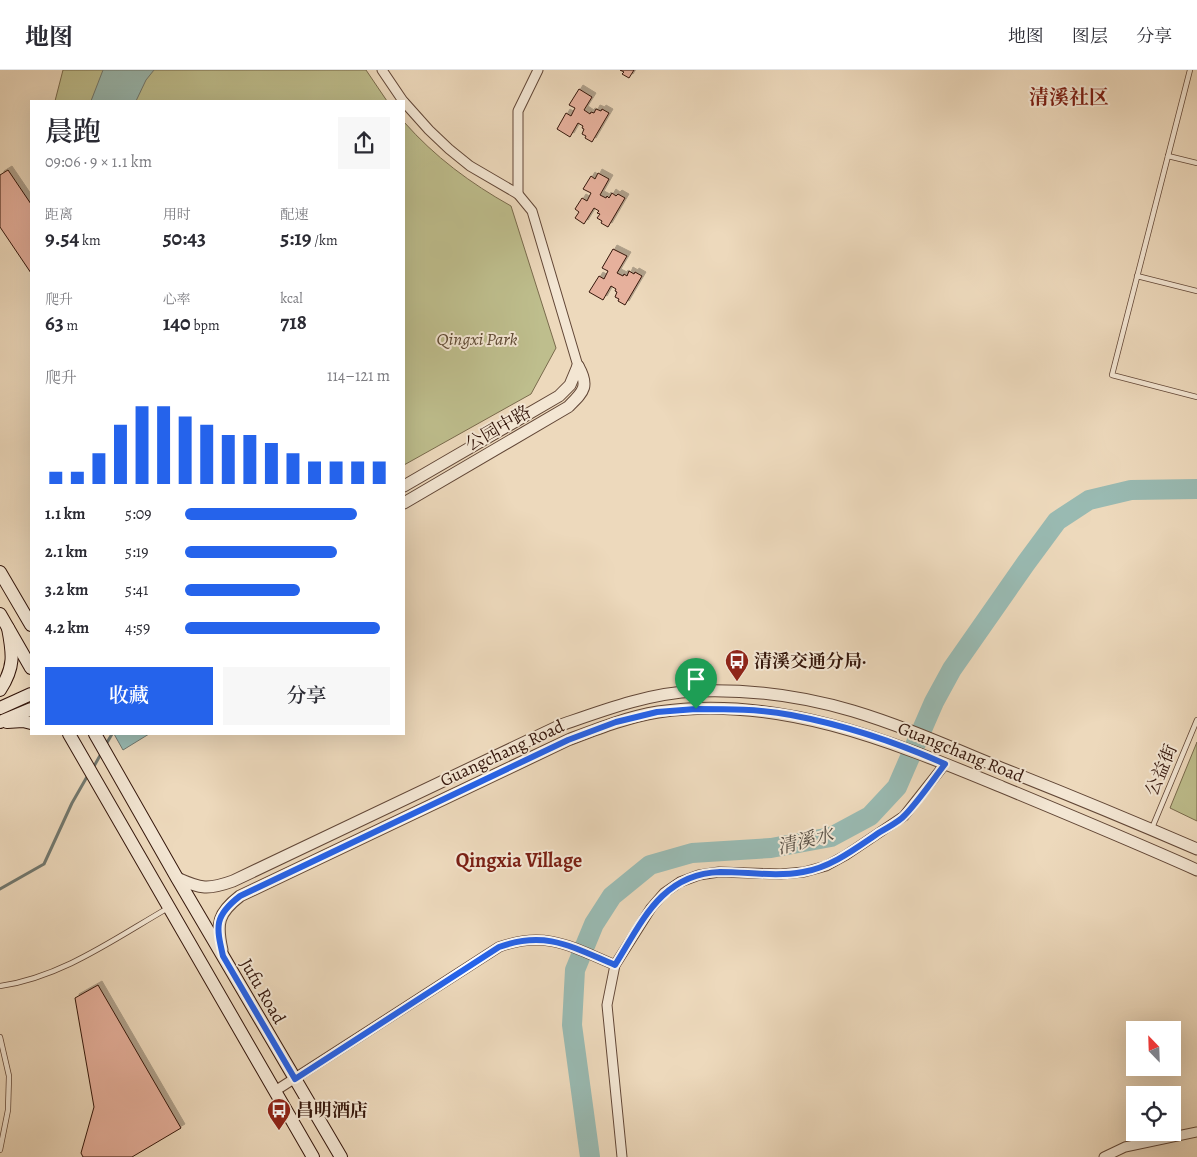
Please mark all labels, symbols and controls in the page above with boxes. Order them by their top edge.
text: 地图 [25,21,73,53]
text: 地图 [1008,24,1044,48]
text: 图层 [1072,24,1108,48]
text: 分享 [1136,24,1172,48]
district label: 清溪社区 [1029,84,1109,111]
text: 晨跑 [45,113,101,151]
button: share [338,117,390,169]
text: 09:06 · 9 × 1.1 km [45,151,152,173]
text: 距离 [45,205,73,224]
text: 用时 [163,205,191,224]
text: 配速 [280,205,308,224]
text: 9.54 [45,224,79,252]
text: 50:43 [163,224,206,252]
text: 5:19 [280,224,312,252]
text: km [79,231,101,250]
text: /km [312,231,338,250]
text: kcal [280,289,303,308]
text: 爬升 [45,290,73,309]
text: 心率 [163,290,191,309]
text: 718 [280,308,307,336]
text: 63 [45,309,64,337]
text: 140 [163,309,191,337]
text: m [64,316,78,335]
text: bpm [191,316,220,335]
park label: Qingxi Park [436,327,518,351]
text: 114–121 m [327,365,390,387]
text: 爬升 [45,367,77,389]
street label: 公园中路 [461,400,535,456]
text: 1.1 km [45,503,85,525]
text: 5:09 [125,503,152,525]
text: 2.1 km [45,541,87,563]
text: 5:19 [125,541,148,563]
text: 3.2 km [45,579,88,601]
text: 5:41 [125,579,148,601]
text: 4.2 km [45,617,89,639]
text: 4:59 [125,617,150,639]
bus stop icon: 清溪交通分局· [724,648,750,682]
place label: 清溪交通分局· [754,649,866,673]
pin [675,658,717,709]
icon: arrive [682,665,710,693]
button: 收藏 [45,667,213,725]
button: 分享 [223,667,390,725]
street label: Guangchang Road [436,714,568,792]
street label: Guangchang Road [894,716,1028,788]
street label: 公益街 [1139,740,1183,800]
water label: 清溪水 [774,821,838,860]
district label: Qingxia Village [456,847,582,874]
street label: Jufu Road [235,954,292,1028]
north arrow [1126,1021,1181,1076]
map controls [1126,1021,1181,1141]
button: locate [1126,1086,1181,1141]
bus stop icon: 昌明酒店 [266,1097,292,1131]
place label: 昌明酒店 [296,1098,368,1122]

